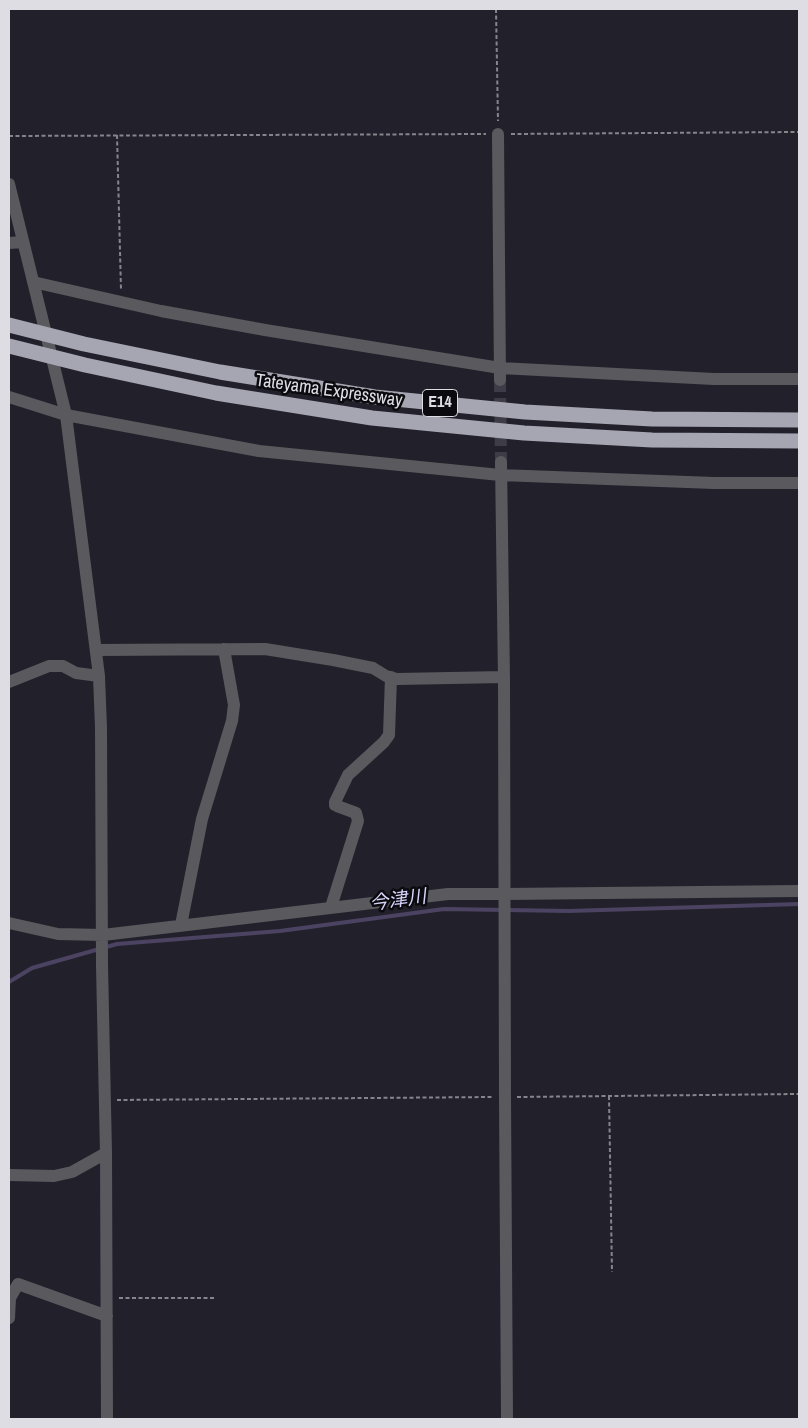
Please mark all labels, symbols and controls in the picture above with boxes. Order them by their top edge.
street label: Tateyama Expressway [254,370,404,412]
road number: E14 [422,389,458,416]
water label: 今津川 [368,886,428,916]

